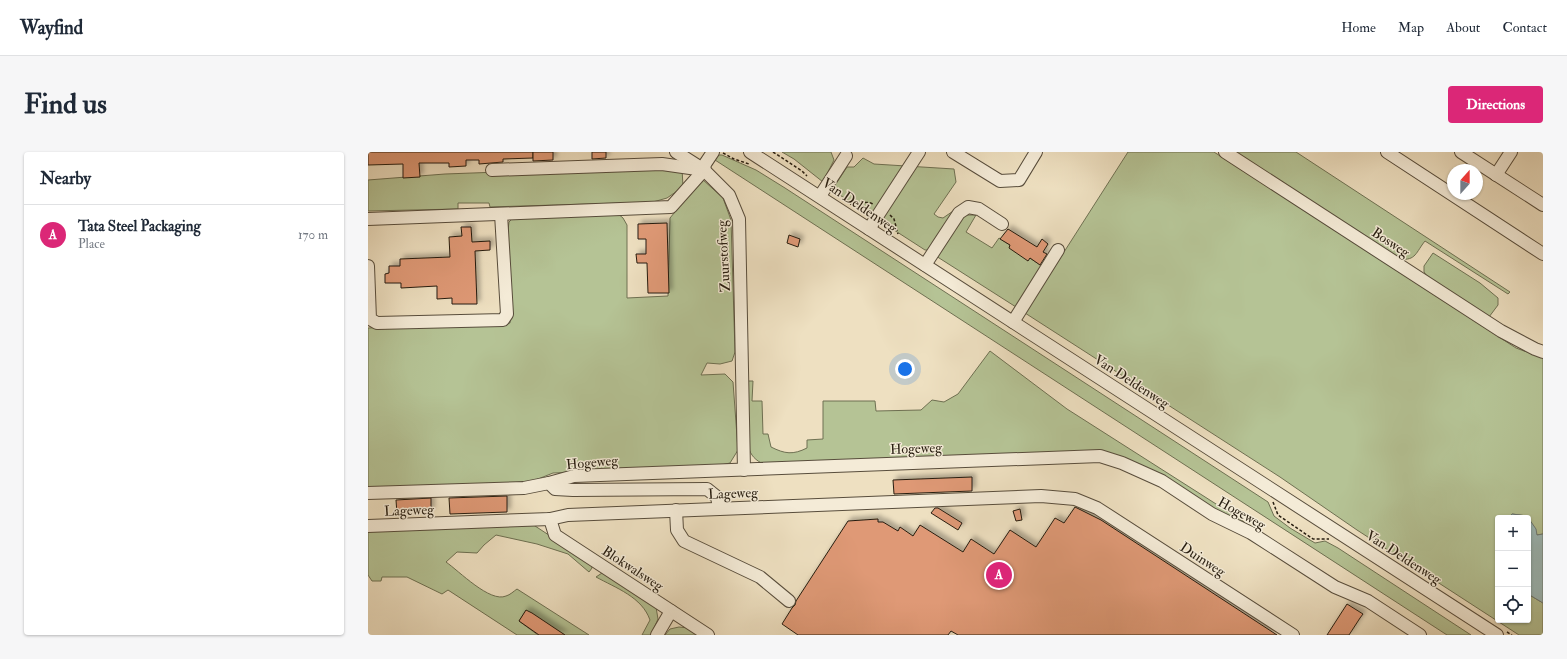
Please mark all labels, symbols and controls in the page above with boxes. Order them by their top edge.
text: Wayfind [20,16,83,40]
text: Home [1341,19,1376,36]
text: Map [1398,19,1424,36]
text: About [1446,19,1480,36]
text: Contact [1502,19,1547,36]
button: Directions [1448,86,1543,123]
text: Find us [24,87,107,122]
north arrow [1447,164,1483,200]
text: Nearby [40,168,91,189]
street label: Van Deldenweg [819,174,901,237]
text: Tata Steel Packaging [78,217,201,236]
street label: Zuurstofweg [713,218,734,292]
street label: Bosweg [1368,224,1414,262]
text: A [49,227,57,243]
text: 170 m [298,227,328,243]
text: Place [78,236,105,252]
street label: Van Deldenweg [1091,351,1174,413]
your location [895,359,915,379]
street label: Hogeweg [890,439,943,458]
street label: Hogeweg [565,452,620,473]
street label: Lageweg [708,484,759,503]
street label: Hogeweg [1215,493,1270,534]
street label: Lageweg [384,501,435,520]
map controls [1495,515,1531,623]
button: + [1495,515,1531,551]
street label: Van Deldenweg [1363,527,1446,589]
street label: Duinweg [1177,538,1230,581]
street label: Blokwalsweg [599,542,668,595]
button: − [1495,551,1531,587]
pin: A [986,560,1012,590]
button: locate [1495,587,1531,623]

